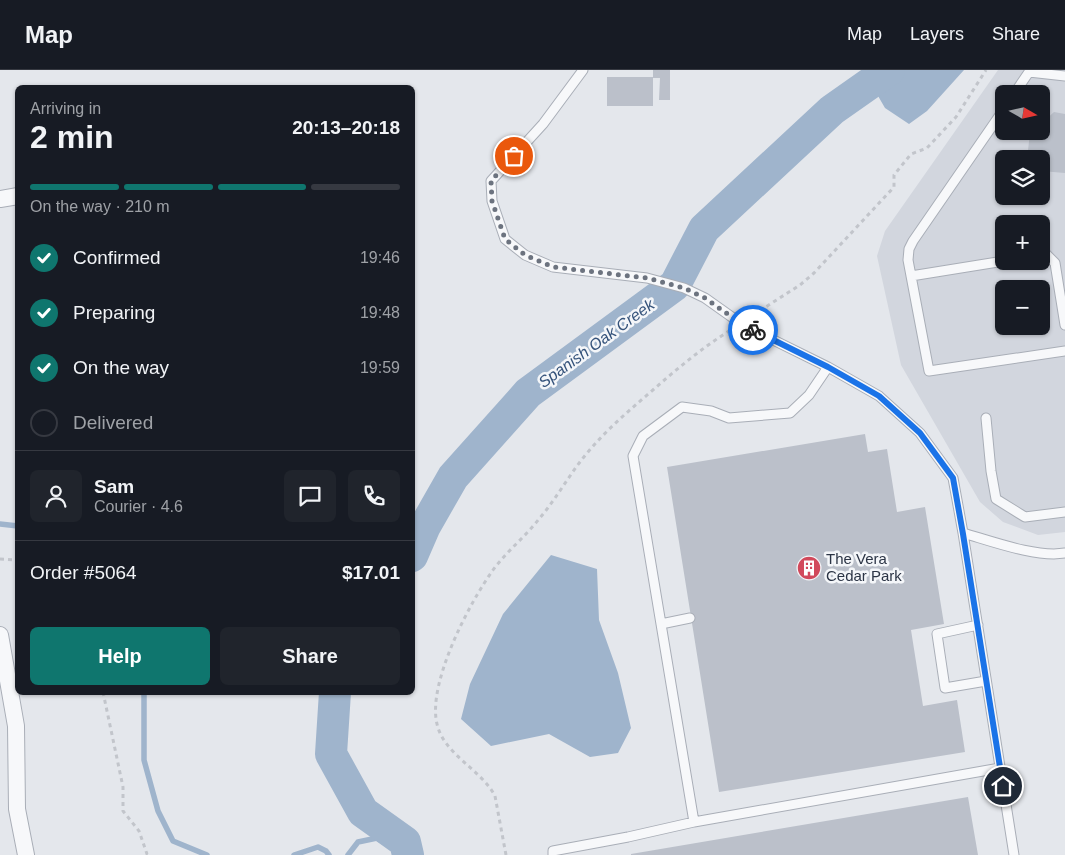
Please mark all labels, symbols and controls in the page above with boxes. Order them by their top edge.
text: Map [25,21,73,48]
text: Map [847,24,882,44]
text: Layers [910,24,964,44]
text: Share [992,24,1040,44]
north arrow [995,85,1050,140]
map controls [995,85,1050,335]
text: Arriving in [30,100,101,117]
text: 20:13–20:18 [292,117,400,138]
text: 2 min [30,119,114,155]
pin [493,135,535,177]
icon: bag [500,142,528,170]
button: layers [995,150,1050,205]
text: On the way · 210 m [30,198,170,215]
button: + [995,215,1050,270]
icon: check [30,244,58,272]
text: Confirmed [73,247,161,268]
text: 19:46 [360,249,400,266]
button: − [995,280,1050,335]
water label: Spanish Oak Creek [535,295,658,391]
icon: check [30,299,58,327]
text: Preparing [73,302,155,323]
text: 19:48 [360,304,400,321]
courier [728,305,778,355]
icon: bike [739,316,767,344]
icon: check [30,354,58,382]
text: On the way [73,357,169,378]
text: 19:59 [360,359,400,376]
text: Delivered [73,412,153,433]
button: person [30,470,82,522]
button: chat [284,470,336,522]
button: phone [348,470,400,522]
text: Sam [94,476,134,497]
text: Courier · 4.6 [94,498,183,515]
place label: The Vera Cedar Park [826,550,902,584]
building icon: The Vera Cedar Park [796,555,822,581]
text: Order #5064 [30,562,137,583]
text: $17.01 [342,562,400,583]
button: Help [30,627,210,685]
button: Share [220,627,400,685]
pin [982,765,1024,807]
icon: home [989,772,1017,800]

